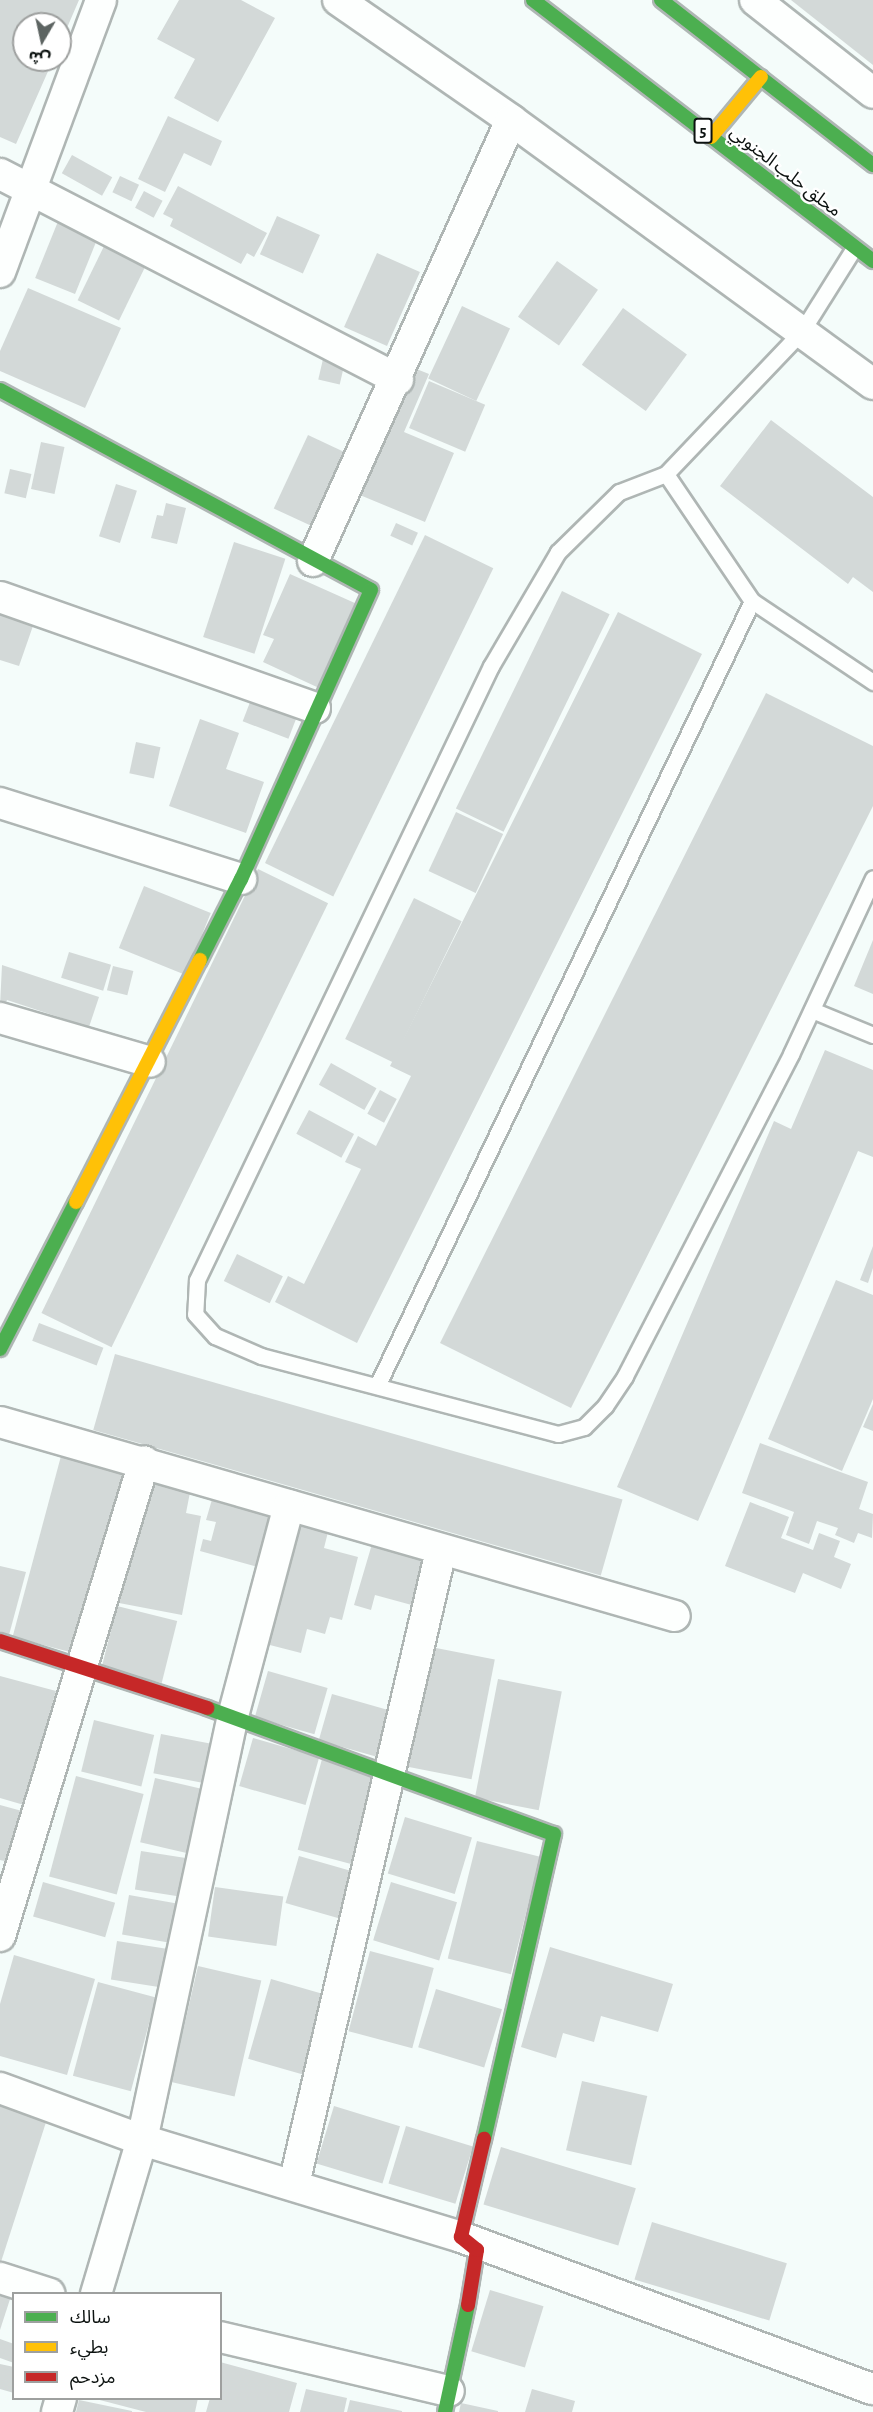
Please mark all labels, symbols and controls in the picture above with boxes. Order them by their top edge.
north arrow [12,12,72,72]
text: ش [27,48,52,67]
road number: 5 [692,118,714,144]
street label: محلق حلب الجنوبي [725,122,845,222]
legend [12,2292,222,2400]
text: سالك [70,2309,111,2327]
text: بطيء [70,2339,108,2357]
text: مزدحم [70,2369,115,2387]

